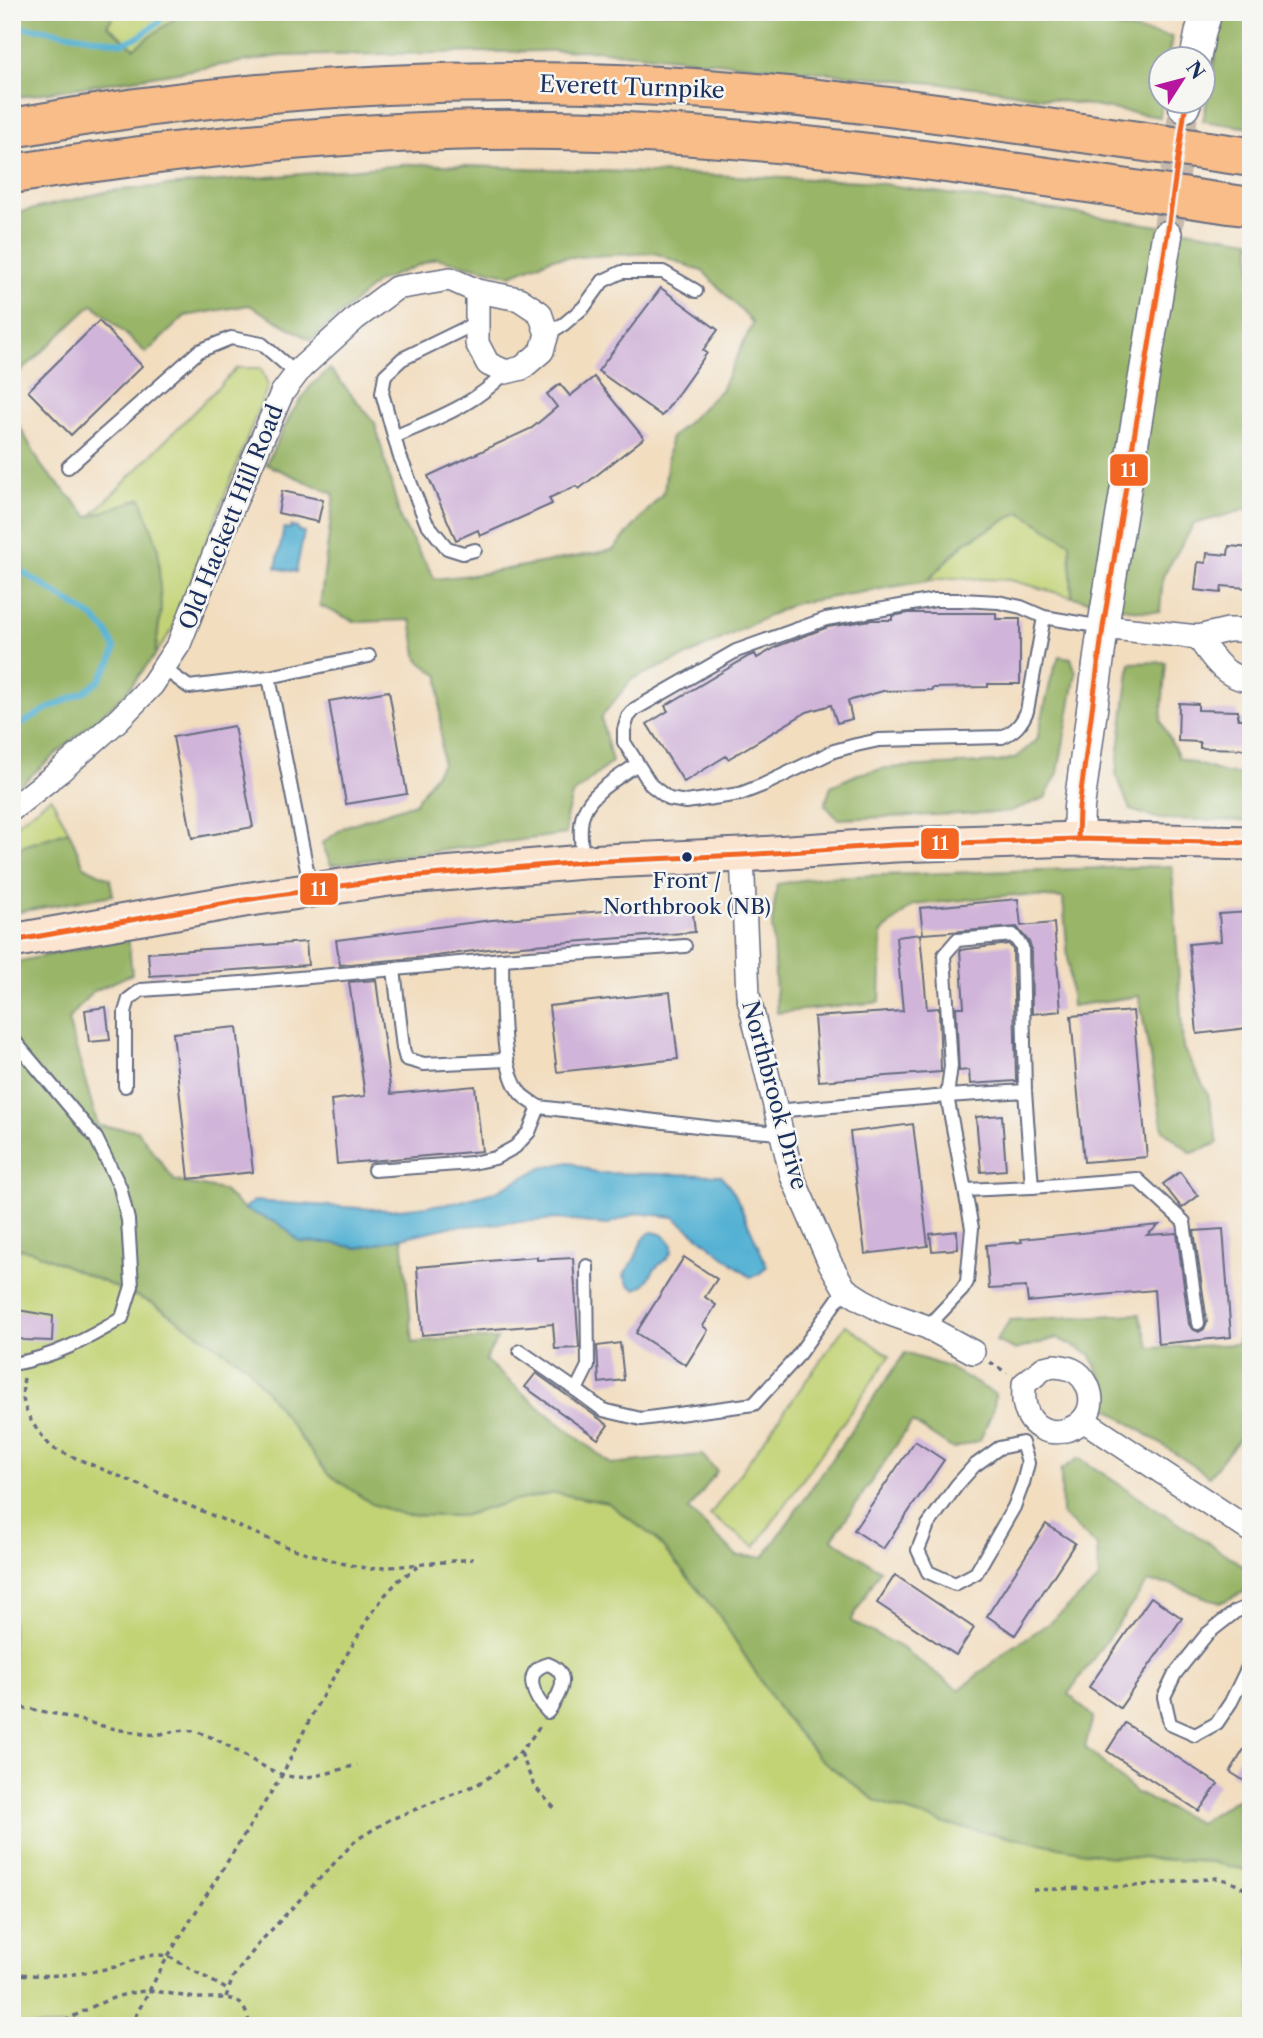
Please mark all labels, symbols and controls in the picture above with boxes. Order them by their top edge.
north arrow [1148,46,1218,116]
text: N [1181,57,1210,84]
street label: Everett Turnpike [539,70,725,104]
street label: Old Hackett Hill Road [173,400,289,634]
line badge: 11 [1109,453,1149,487]
text: 11 [1120,459,1138,482]
line badge: 11 [920,827,960,860]
text: 11 [931,832,949,855]
marker: Front / Northbrook (NB) [680,850,694,864]
place label: Front / Northbrook (NB) [603,868,771,919]
line badge: 11 [299,872,339,906]
text: 11 [310,878,328,901]
street label: Northbrook Drive [736,997,814,1193]

